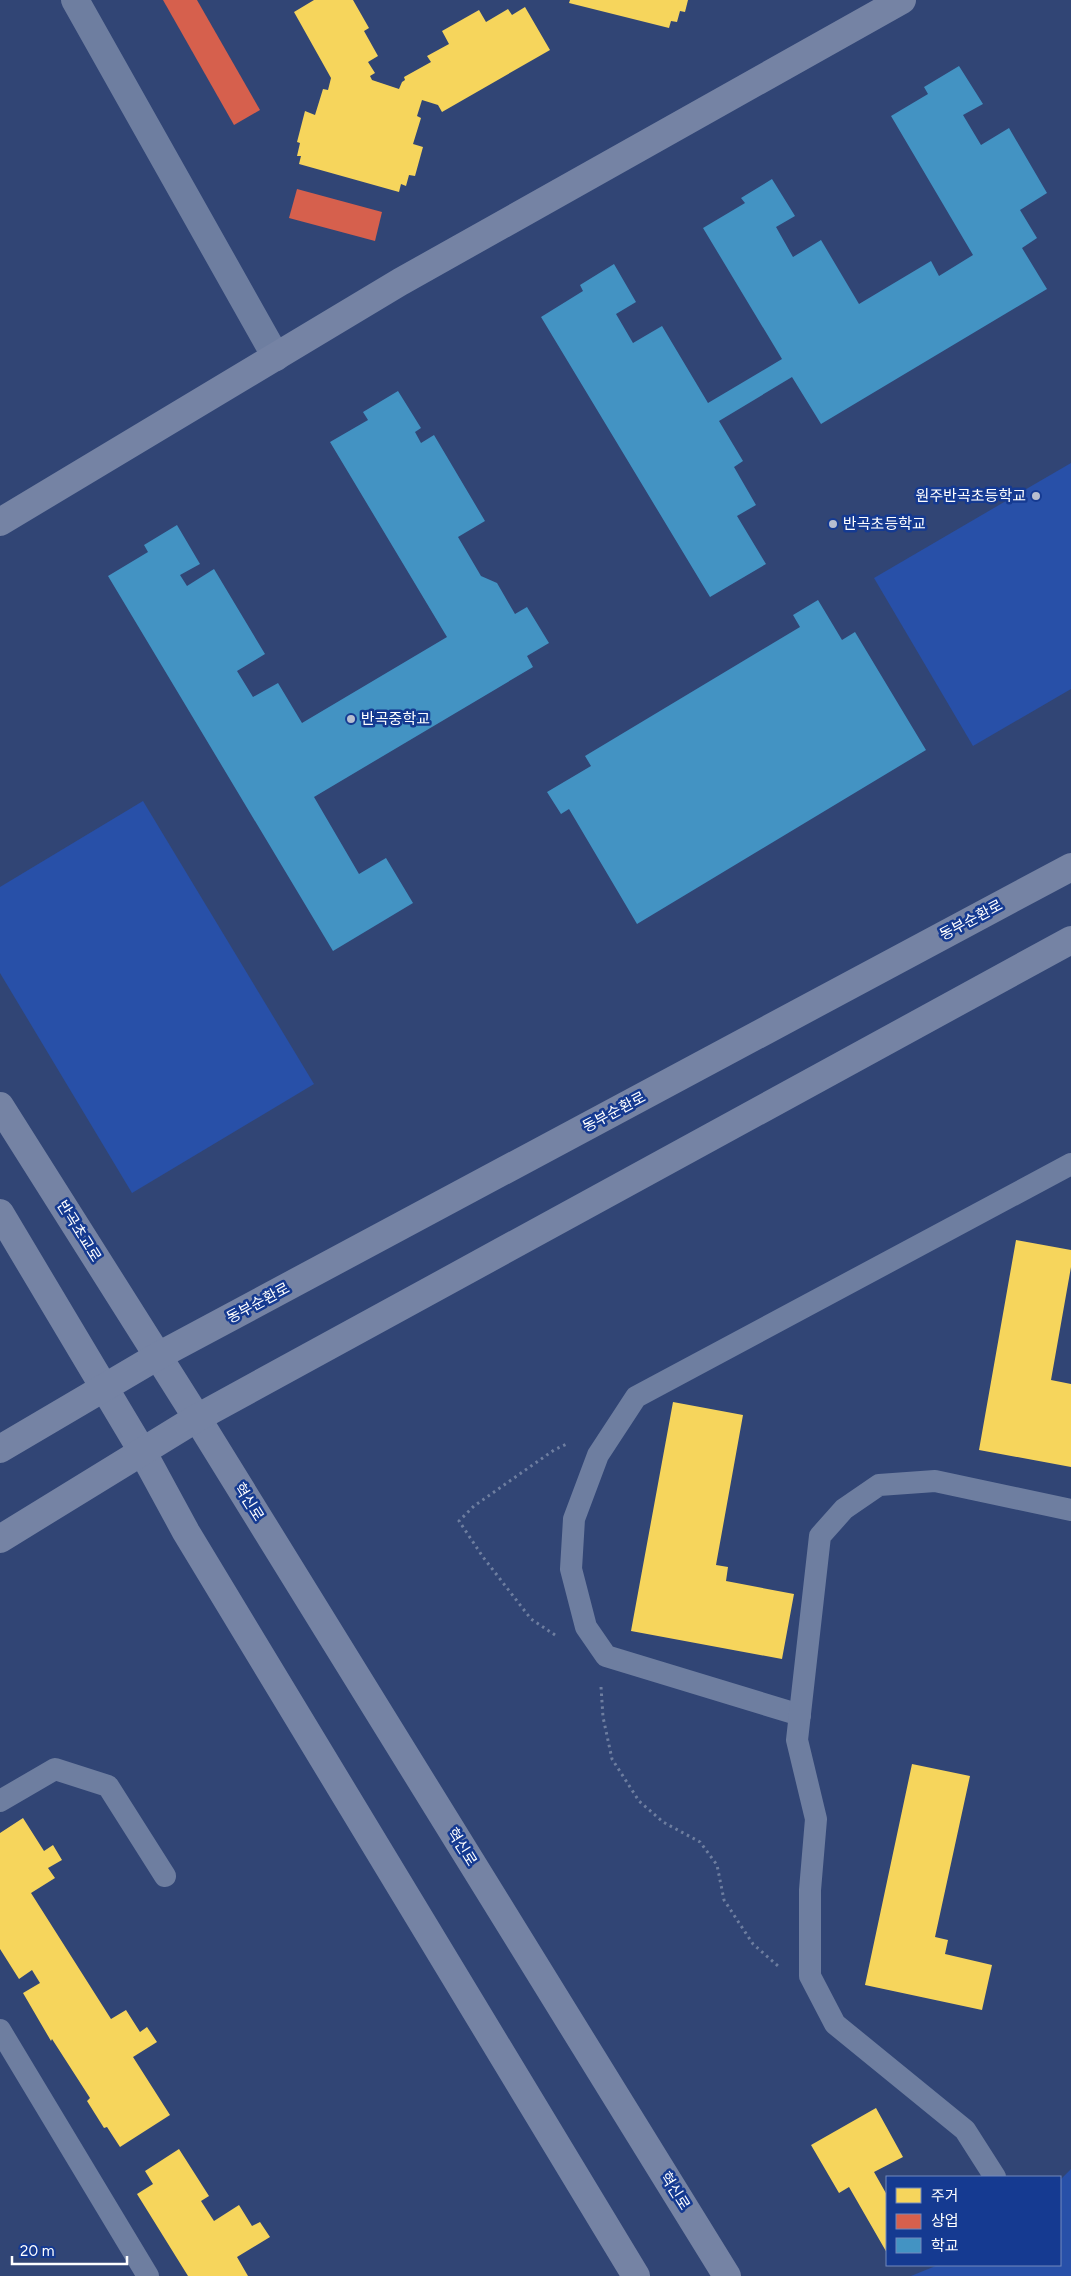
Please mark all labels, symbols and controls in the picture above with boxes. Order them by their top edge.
place label: 원주반곡초등학교 [916,487,1026,505]
marker: 원주반곡초등학교 [1030,490,1042,502]
place label: 반곡초등학교 [843,515,926,533]
marker: 반곡초등학교 [827,518,839,530]
place label: 반곡중학교 [361,710,430,728]
marker: 반곡중학교 [345,713,357,725]
street label: 동부순환로 [936,896,1006,944]
street label: 동부순환로 [579,1088,649,1136]
street label: 반곡초교로 [53,1197,105,1265]
street label: 동부순환로 [223,1279,293,1327]
street label: 혁신로 [230,1480,268,1524]
street label: 혁신로 [443,1825,481,1869]
street label: 혁신로 [656,2169,694,2213]
legend [886,2176,1061,2266]
text: 주거 [931,2187,959,2205]
text: 상업 [931,2212,959,2230]
scale bar [12,2234,128,2266]
text: 학교 [931,2237,959,2255]
text: 20 m [20,2242,54,2260]

